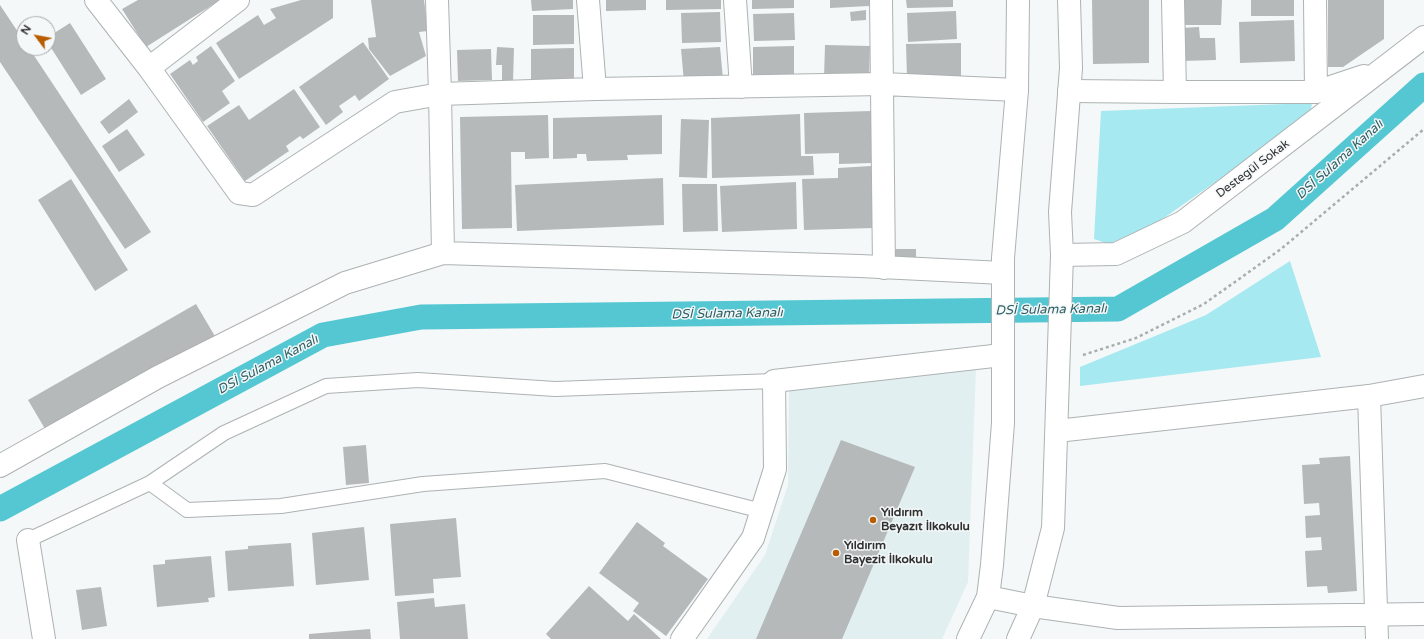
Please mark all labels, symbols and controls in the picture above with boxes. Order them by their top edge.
north arrow [16,16,56,56]
text: N [18,23,34,37]
water label: DSİ Sulama Kanalı [1293,117,1387,203]
street label: Destegül Sokak [1214,137,1292,201]
water label: DSİ Sulama Kanalı [995,301,1107,319]
water label: DSİ Sulama Kanalı [671,305,783,323]
water label: DSİ Sulama Kanalı [215,332,321,398]
place label: Yıldırım Beyazıt İlkokulu [881,506,970,534]
marker: Yıldırım Beyazıt İlkokulu [868,515,878,525]
place label: Yıldırım Bayezit İlkokulu [844,539,933,567]
marker: Yıldırım Bayezit İlkokulu [831,548,841,558]

